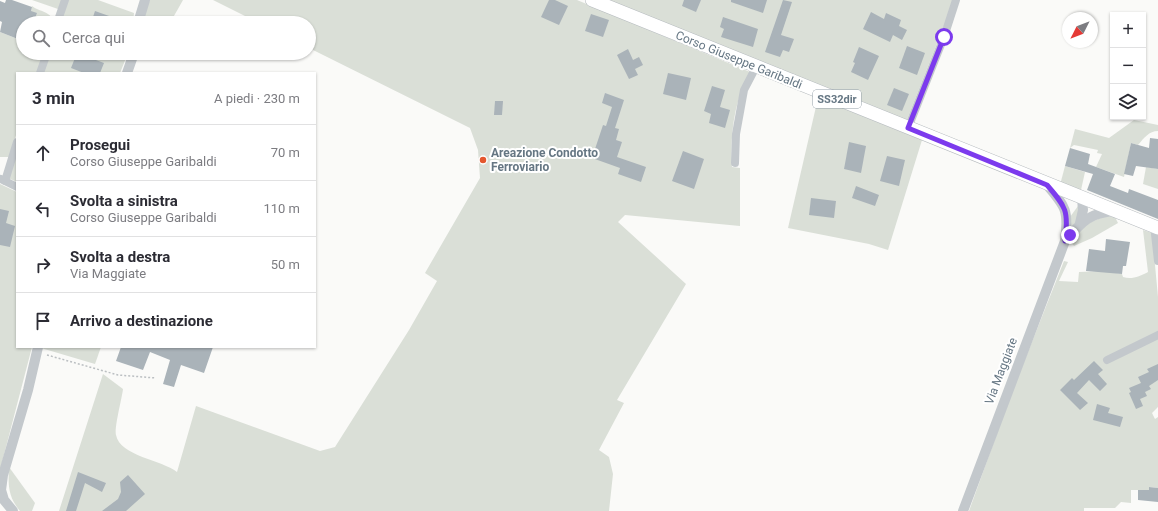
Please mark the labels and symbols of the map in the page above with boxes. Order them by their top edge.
north arrow [1062,12,1098,48]
street label: Corso Giuseppe Garibaldi [674,28,804,92]
route start [935,28,953,46]
road number: SS32dir [813,90,861,108]
place label: Areazione Condotto Ferroviario [491,146,598,174]
marker: Areazione Condotto Ferroviario [478,155,488,165]
route end [1061,226,1079,244]
street label: Via Maggiate [982,336,1020,406]

